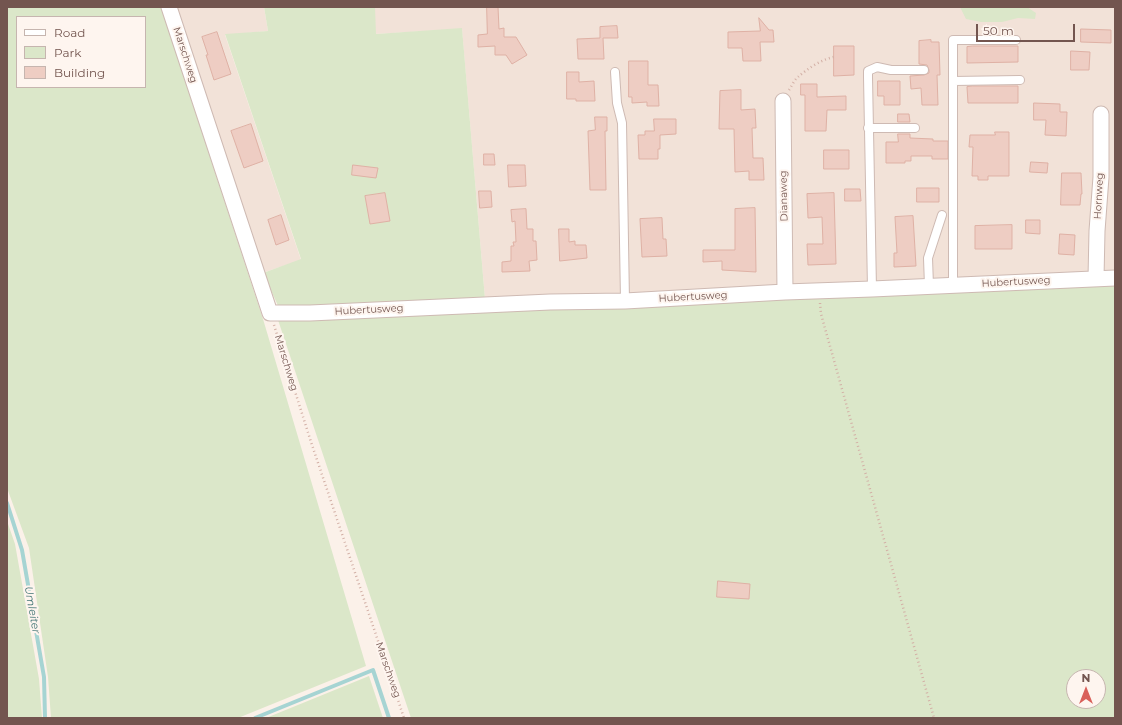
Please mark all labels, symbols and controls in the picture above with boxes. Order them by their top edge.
legend [16,16,146,88]
scale bar [978,16,1077,42]
text: 50 m [983,23,1014,38]
text: Road [54,25,85,40]
street label: Marschweg [170,26,200,84]
text: Park [54,45,81,60]
text: Building [54,65,105,80]
street label: Dianaweg [778,170,790,222]
street label: Hornweg [1092,172,1106,220]
street label: Hubertusweg [981,274,1051,290]
street label: Hubertusweg [658,289,728,305]
street label: Hubertusweg [334,302,404,318]
street label: Marschweg [272,333,300,393]
water label: Umleiter [21,585,43,635]
street label: Marschweg [373,641,403,699]
north arrow [1066,669,1106,709]
text: N [1082,671,1090,685]

